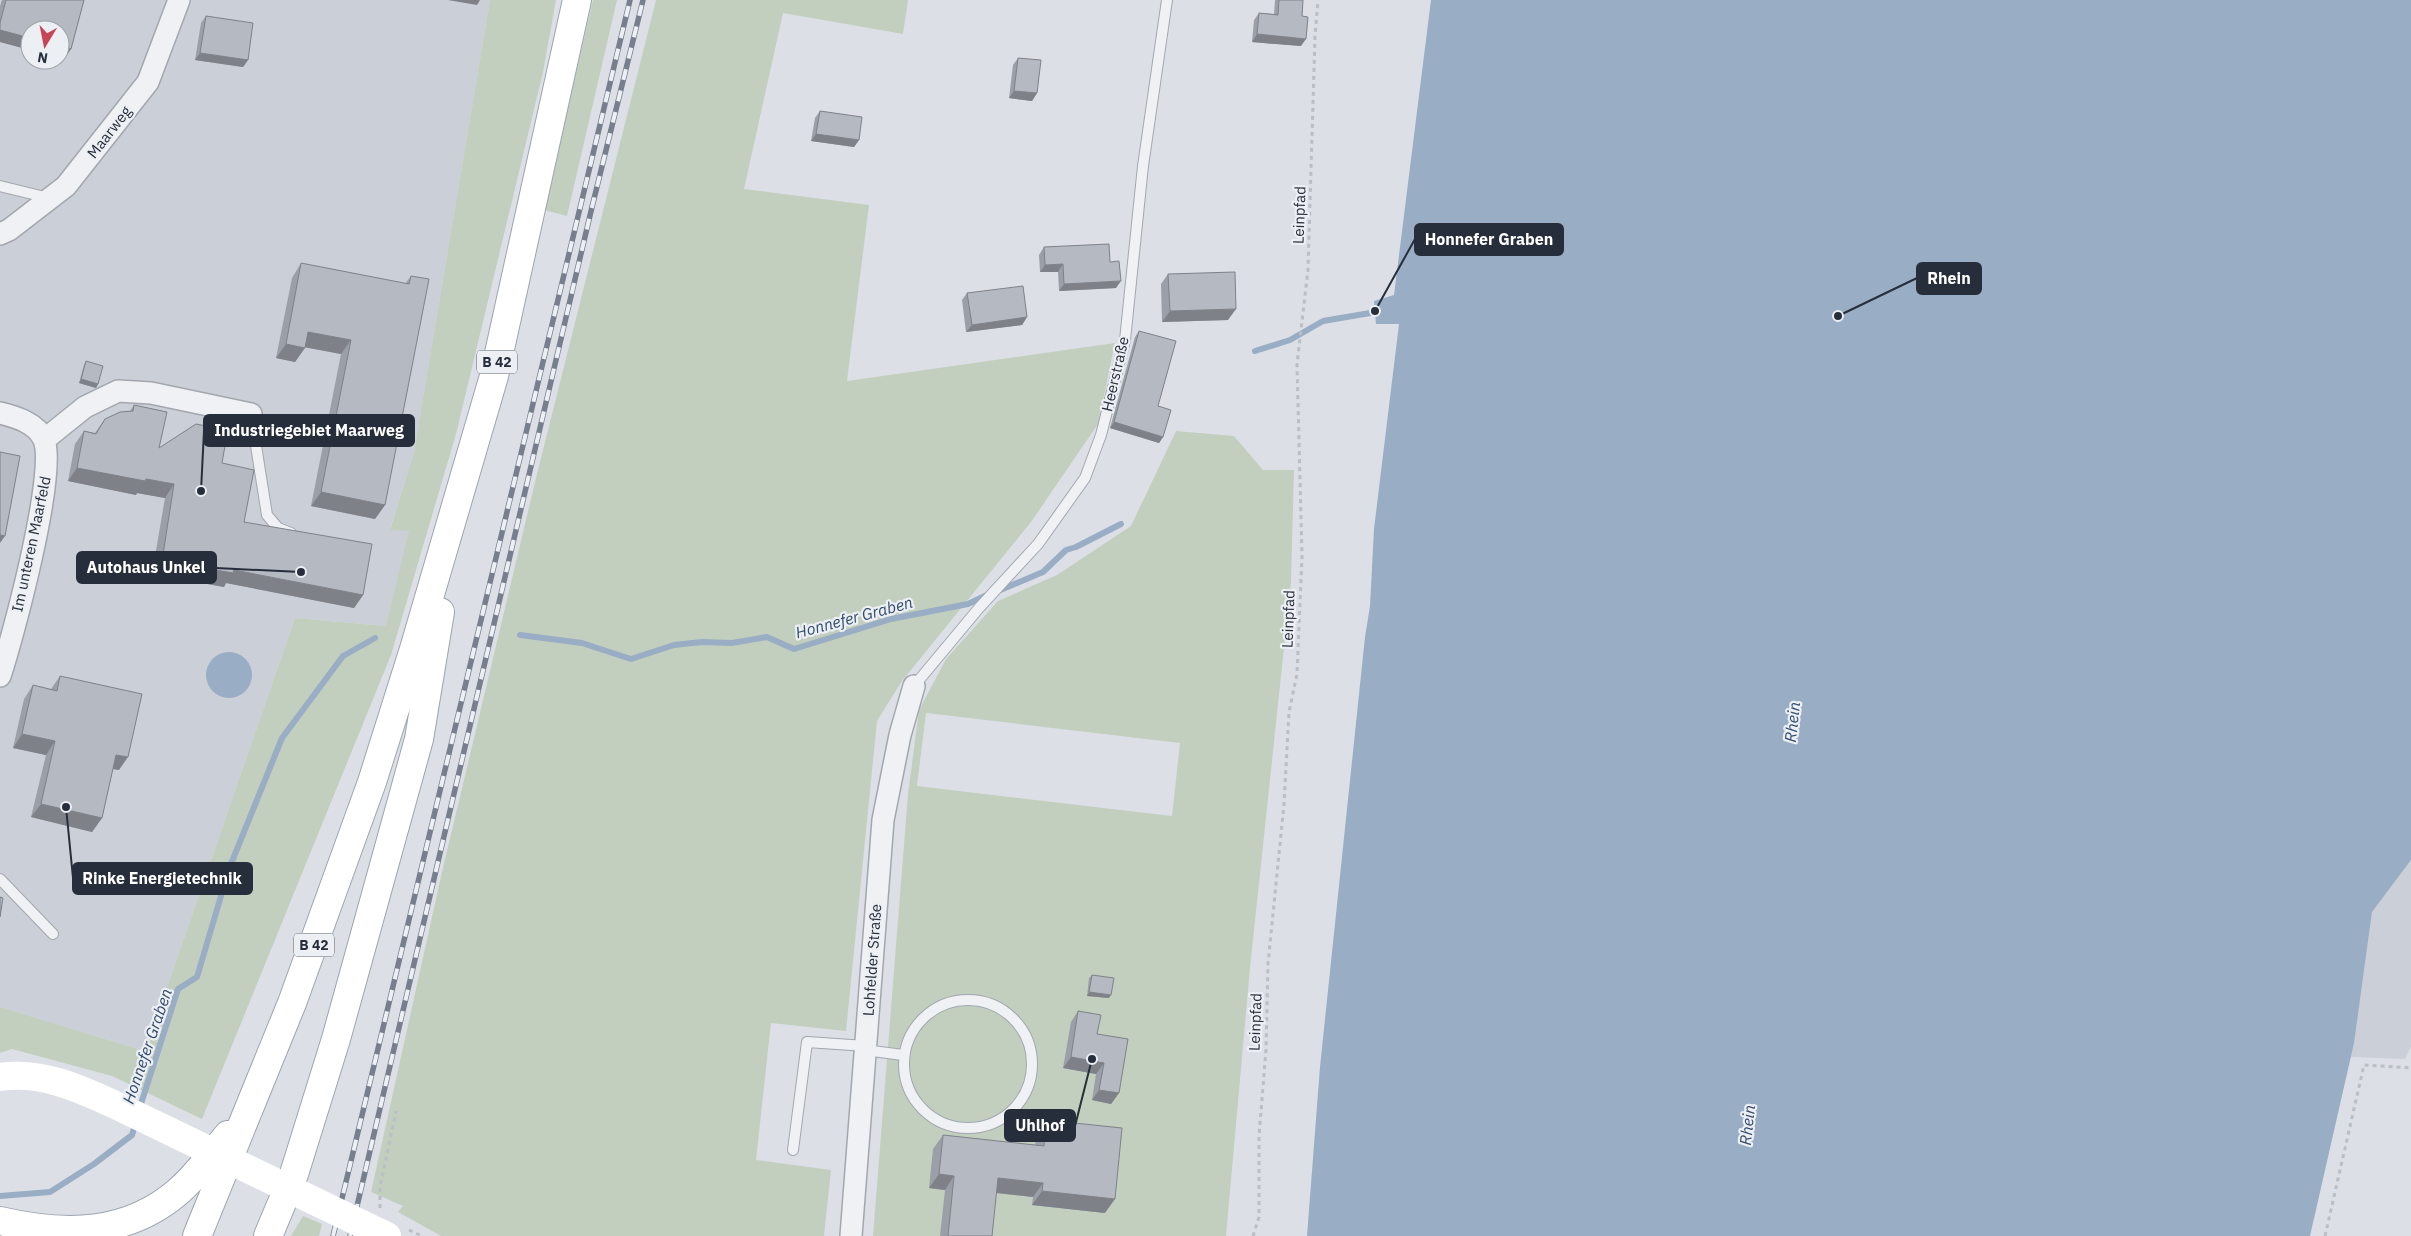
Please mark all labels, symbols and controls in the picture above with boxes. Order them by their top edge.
north arrow [20,20,70,70]
text: N [36,48,49,68]
street label: Maarweg [83,102,135,162]
street label: Leinpfad [1288,186,1310,244]
callout: Honnefer Graben [1415,224,1563,255]
text: Honnefer Graben [1425,229,1553,249]
callout: Rhein [1917,263,1981,294]
text: Rhein [1927,268,1971,288]
street label: Heerstraße [1097,335,1133,413]
road number: B 42 [477,351,517,374]
callout: Industriegebiet Maarweg [204,415,414,446]
text: Industriegebiet Maarweg [214,420,404,440]
street label: Im unteren Maarfeld [7,474,55,614]
callout: Autohaus Unkel [77,552,216,583]
text: Autohaus Unkel [87,557,206,577]
street label: Leinpfad [1277,590,1299,648]
water label: Honnefer Graben [793,592,915,642]
water label: Rhein [1780,701,1804,743]
callout: Rinke Energietechnik [73,863,252,894]
text: Rinke Energietechnik [82,868,243,888]
street label: Lohfelder Straße [859,903,885,1017]
road number: B 42 [294,934,334,956]
water label: Honnefer Graben [118,986,176,1106]
street label: Leinpfad [1244,993,1266,1051]
water label: Rhein [1735,1104,1759,1146]
callout: Uhlhof [1005,1110,1075,1141]
text: Uhlhof [1015,1115,1065,1135]

